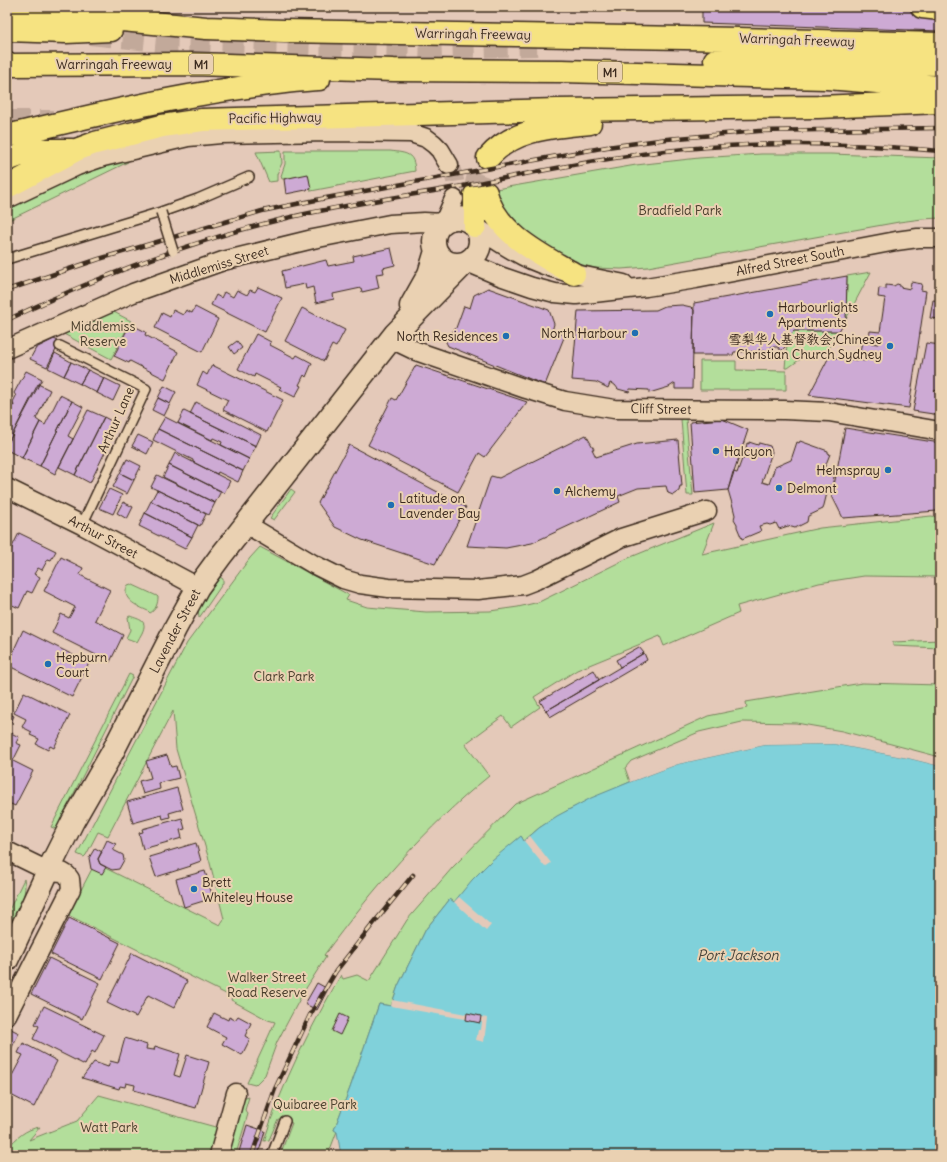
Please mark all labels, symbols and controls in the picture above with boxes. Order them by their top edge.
street label: Warringah Freeway [415,24,531,44]
street label: Warringah Freeway [739,29,855,51]
road number: M1 [189,54,213,74]
street label: Warringah Freeway [56,56,172,73]
road number: M1 [598,62,622,82]
street label: Pacific Highway [228,109,322,127]
park label: Bradfield Park [638,202,722,219]
street label: Middlemiss Street [167,242,271,288]
street label: Alfred Street South [734,242,846,280]
place label: Harbourlights Apartments [778,299,858,331]
marker: Harbourlights Apartments [765,309,775,319]
park label: Middlemiss Reserve [71,318,135,350]
place label: North Harbour [541,325,628,342]
place label: North Residences [396,328,498,345]
marker: North Harbour [630,328,640,338]
marker: North Residences [501,331,511,341]
place label: 雪梨华人基督教会;Chinese Christian Church Sydney [728,331,882,363]
marker: 雪梨华人基督教会;Chinese Christian Church Sydney [885,341,895,351]
street label: Arthur Lane [94,384,138,456]
street label: Cliff Street [631,400,692,418]
place label: Halcyon [724,443,773,460]
marker: Halcyon [711,446,721,456]
place label: Helmspray [816,462,880,479]
marker: Helmspray [883,465,893,475]
place label: Delmont [787,480,837,497]
place label: Alchemy [565,483,616,500]
marker: Delmont [774,483,784,493]
marker: Alchemy [552,486,562,496]
place label: Latitude on Lavender Bay [399,490,480,522]
marker: Latitude on Lavender Bay [386,500,396,510]
street label: Arthur Street [65,512,141,563]
street label: Lavender Street [146,585,205,676]
place label: Hepburn Court [56,649,108,681]
marker: Hepburn Court [43,659,53,669]
park label: Clark Park [254,668,315,685]
place label: Brett Whiteley House [202,874,293,906]
marker: Brett Whiteley House [189,884,199,894]
water label: Port Jackson [697,946,780,964]
park label: Walker Street Road Reserve [227,969,307,1001]
park label: Quibaree Park [273,1096,357,1113]
park label: Watt Park [80,1119,138,1136]

